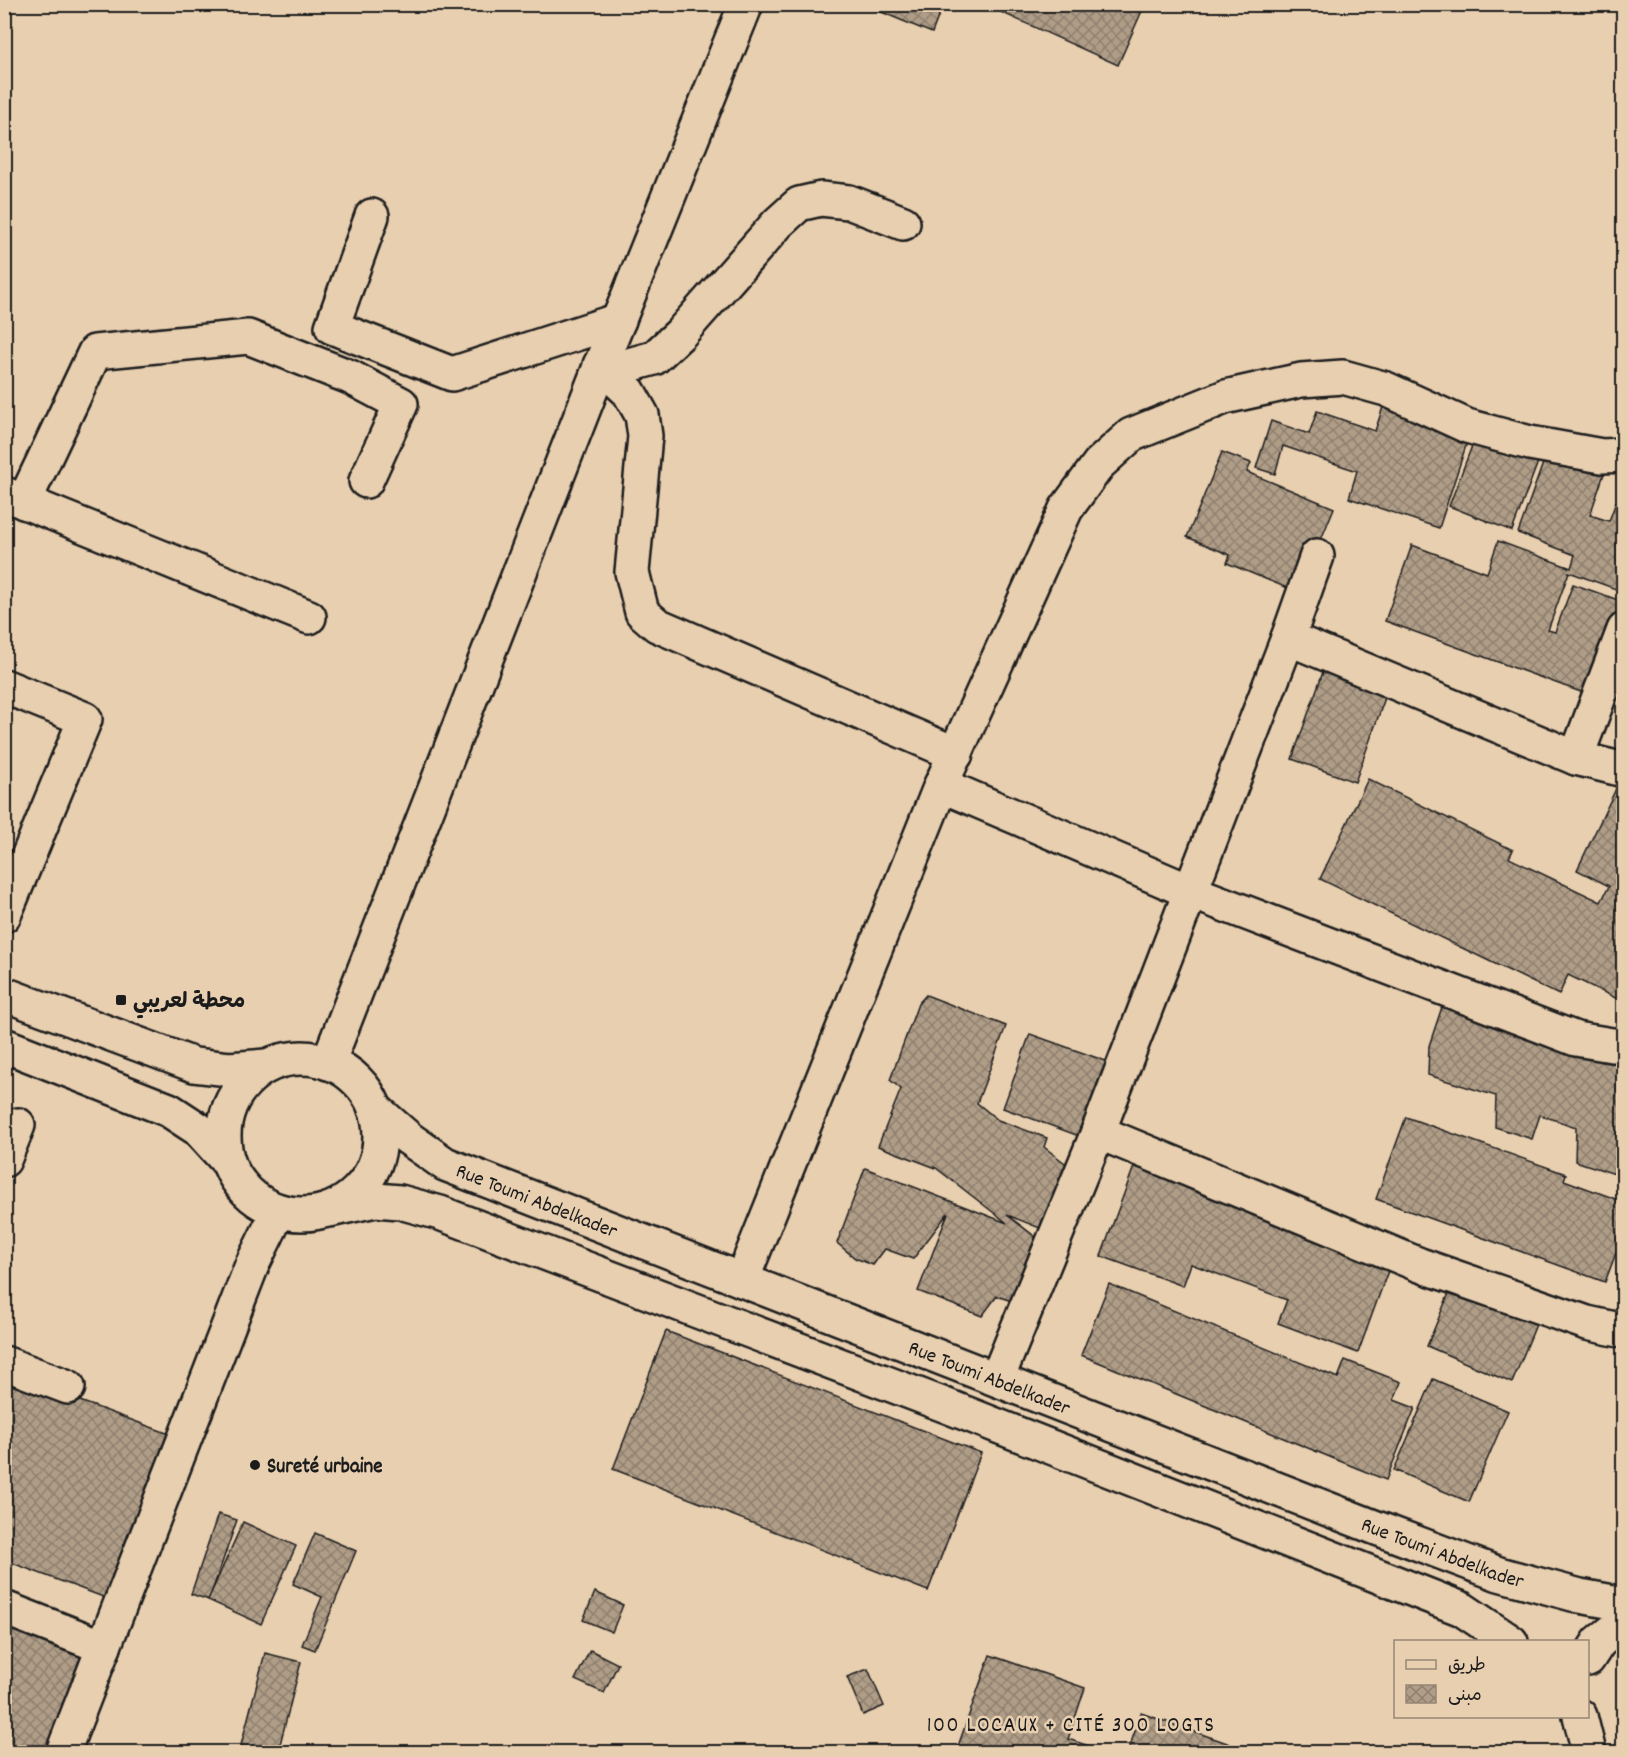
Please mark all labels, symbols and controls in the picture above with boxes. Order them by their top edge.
place label: محطة لعريبي [133,988,245,1019]
marker: محطة لعريبي [114,993,128,1007]
street label: Rue Toumi Abdelkader [451,1158,621,1248]
street label: Rue Toumi Abdelkader [903,1334,1074,1425]
place label: Sureté urbaine [267,1453,383,1483]
marker: Sureté urbaine [248,1458,262,1472]
street label: Rue Toumi Abdelkader [1356,1511,1527,1598]
legend [1394,1640,1589,1718]
text: طريق [1448,1654,1486,1679]
text: مبنى [1448,1684,1482,1709]
district label: 100 LOCAUX + CITÉ 300 LOGTS [927,1711,1215,1742]

